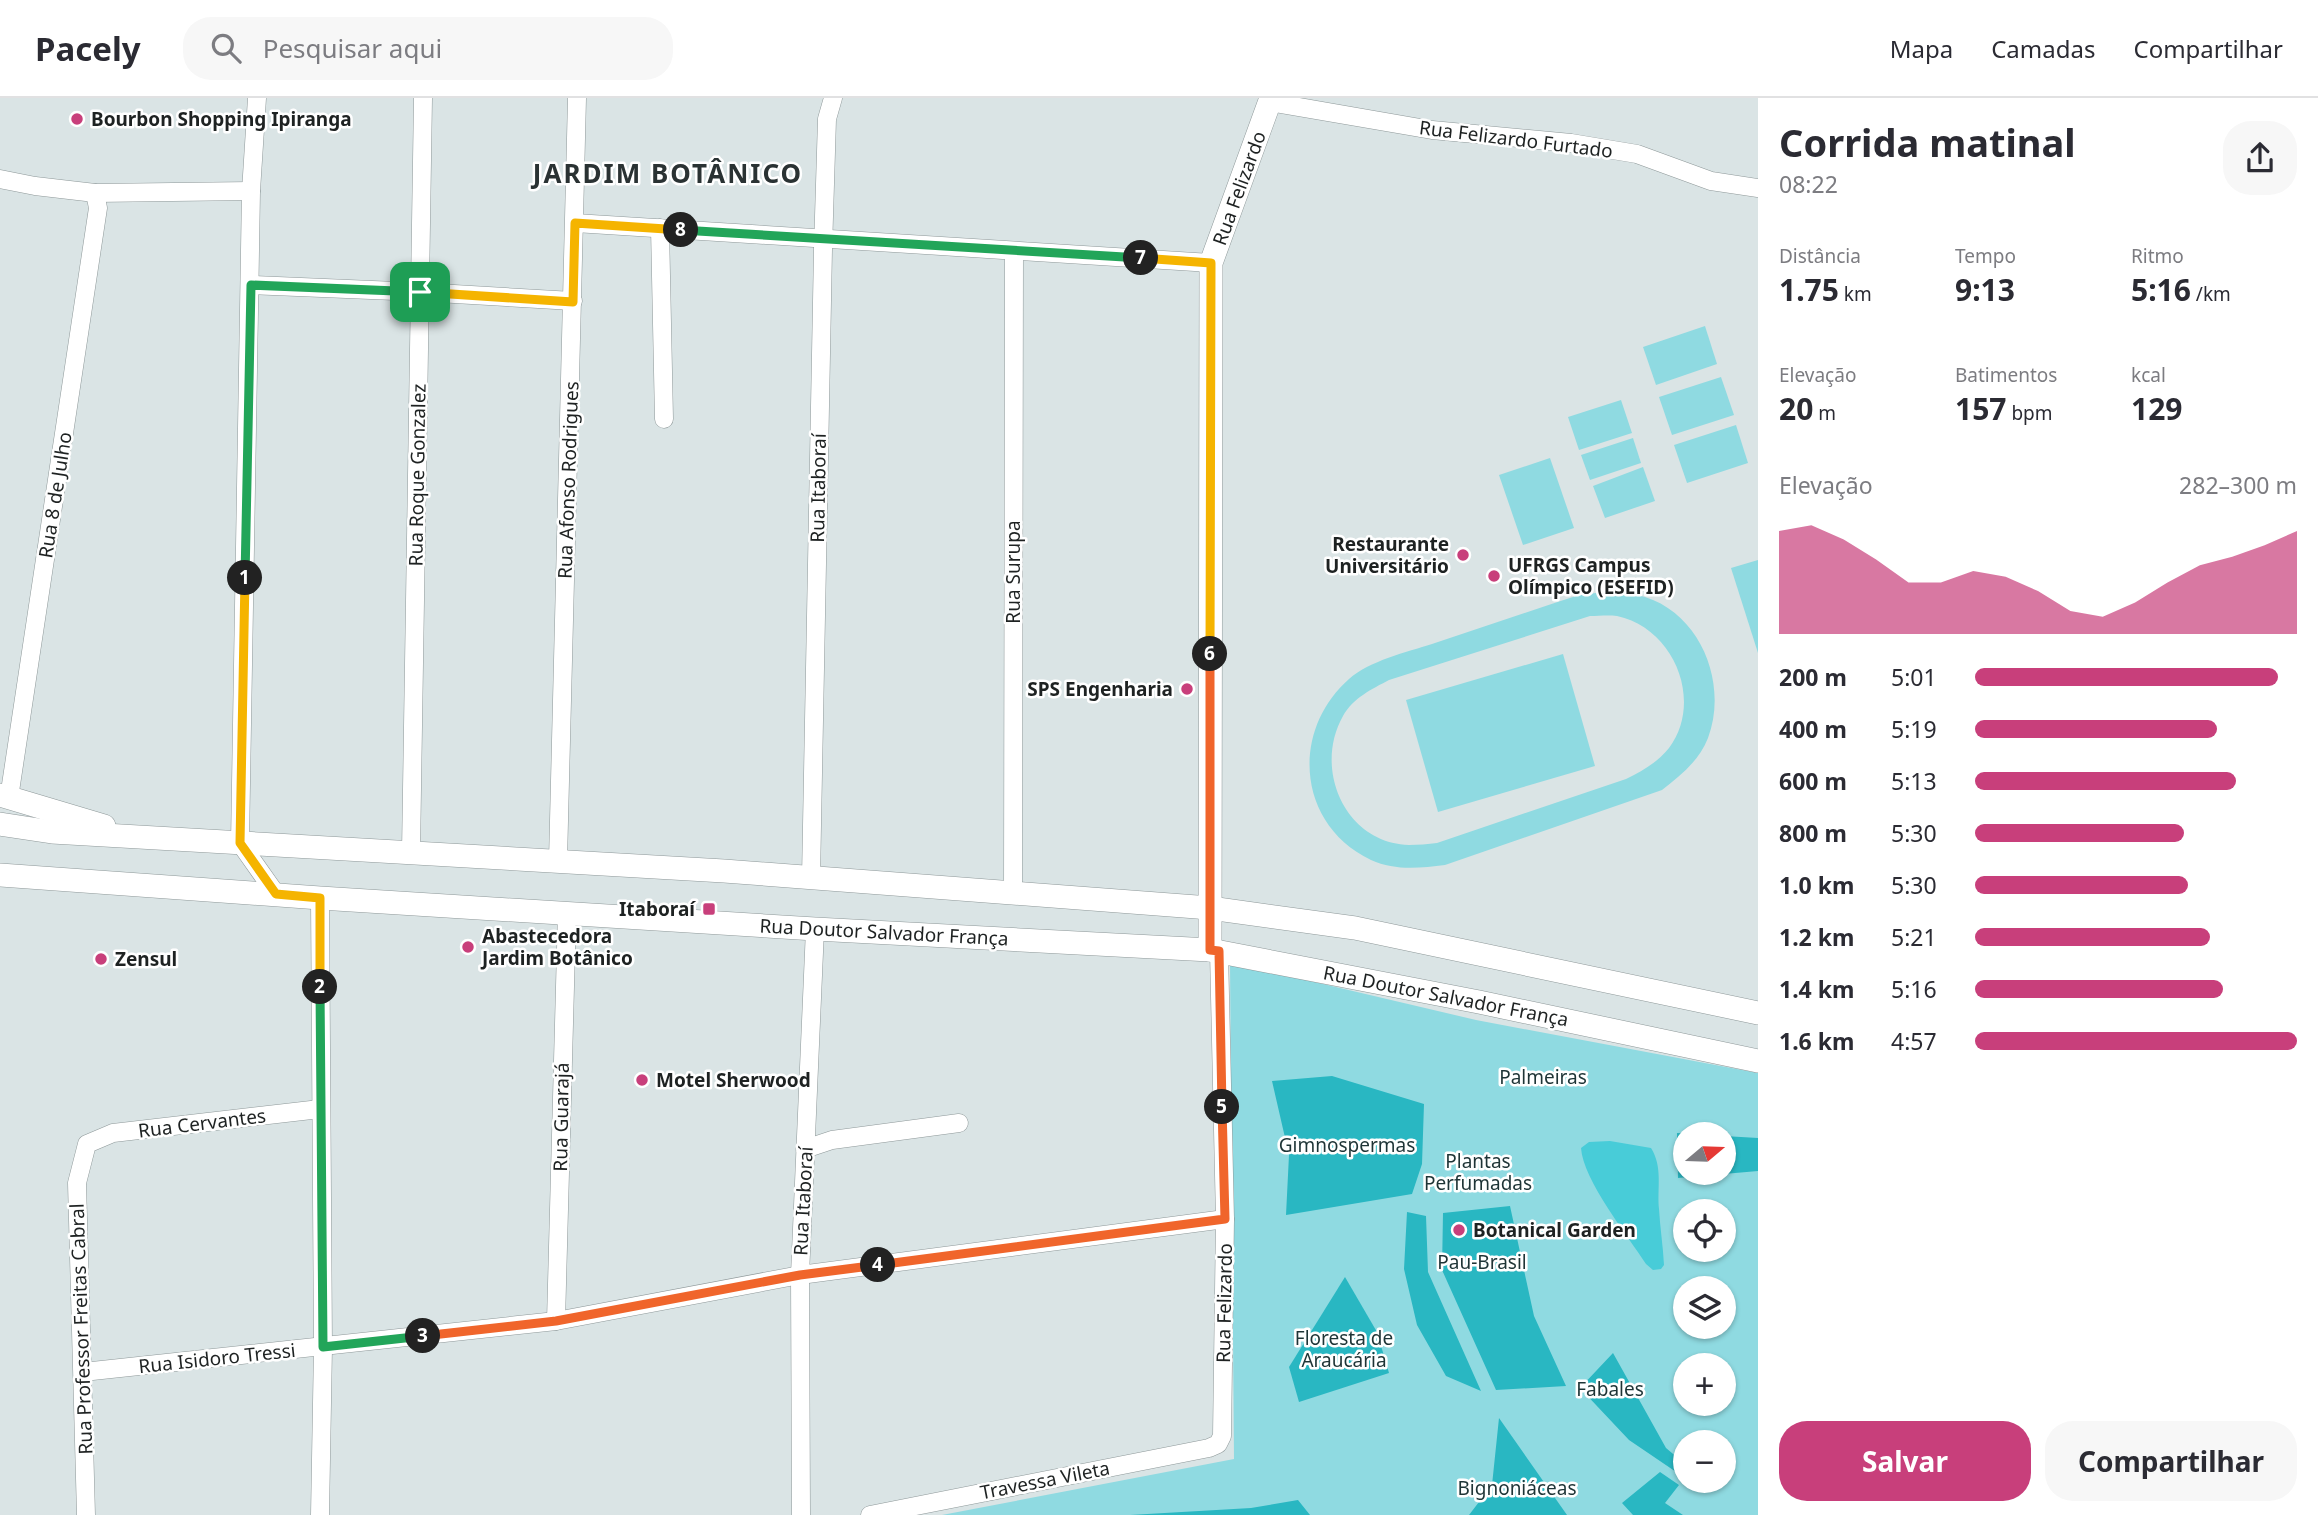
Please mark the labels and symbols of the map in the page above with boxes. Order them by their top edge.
place label: Bourbon Shopping Ipiranga [91,106,352,132]
marker: Bourbon Shopping Ipiranga [69,111,85,127]
street label: Rua Felizardo Furtado [1418,114,1614,164]
street label: Rua Felizardo [1206,127,1272,249]
district label: JARDIM BOTÂNICO [531,155,803,191]
pin: 8 [664,212,698,248]
pin: 7 [1124,240,1158,276]
pin [390,262,450,322]
street label: Rua Afonso Rodrigues [552,381,584,579]
street label: Rua Roque Gonzalez [402,383,432,567]
street label: Rua 8 de Julho [32,430,78,560]
street label: Rua Itaboraí [804,432,832,543]
street label: Rua Surupa [1000,520,1026,624]
place label: Restaurante Universitário [1325,531,1449,579]
marker: Restaurante Universitário [1455,547,1471,563]
place label: UFRGS Campus Olímpico (ESEFID) [1508,552,1674,600]
pin: 1 [228,560,262,596]
marker: UFRGS Campus Olímpico (ESEFID) [1486,568,1502,584]
pin: 6 [1192,636,1228,672]
place label: SPS Engenharia [1027,676,1173,702]
marker: SPS Engenharia [1179,681,1195,697]
place label: Itaboraí [619,896,696,922]
marker: Itaboraí [701,901,717,917]
street label: Rua Doutor Salvador França [759,912,1009,952]
place label: Abastecedora Jardim Botânico [480,923,633,971]
marker: Abastecedora Jardim Botânico [460,939,476,955]
place label: Zensul [115,946,177,972]
marker: Zensul [93,951,109,967]
street label: Rua Doutor Salvador França [1321,959,1571,1033]
pin: 2 [302,970,338,1004]
street label: Rua Guarajá [547,1062,575,1172]
park label: Palmeiras [1499,1064,1587,1090]
place label: Motel Sherwood [656,1067,811,1093]
marker: Motel Sherwood [634,1072,650,1088]
pin: 5 [1204,1090,1240,1124]
street label: Rua Cervantes [137,1102,267,1144]
north arrow [1673,1122,1736,1185]
park label: Gimnospermas [1279,1132,1415,1158]
street label: Rua Itaboraí [787,1145,819,1256]
park label: Plantas Perfumadas [1424,1148,1532,1196]
street label: Rua Professor Freitas Cabral [64,1203,98,1455]
place label: Botanical Garden [1473,1217,1636,1243]
marker: Botanical Garden [1451,1222,1467,1238]
street label: Rua Felizardo [1210,1243,1238,1363]
pin: 4 [860,1248,896,1282]
park label: Pau-Brasil [1437,1249,1527,1275]
pin: 3 [406,1318,440,1354]
park label: Floresta de Araucária [1295,1325,1393,1373]
street label: Rua Isidoro Tressi [137,1337,297,1379]
park label: Fabales [1576,1376,1644,1402]
street label: Travessa Vileta [978,1455,1112,1505]
park label: Bignoniáceas [1457,1475,1577,1501]

